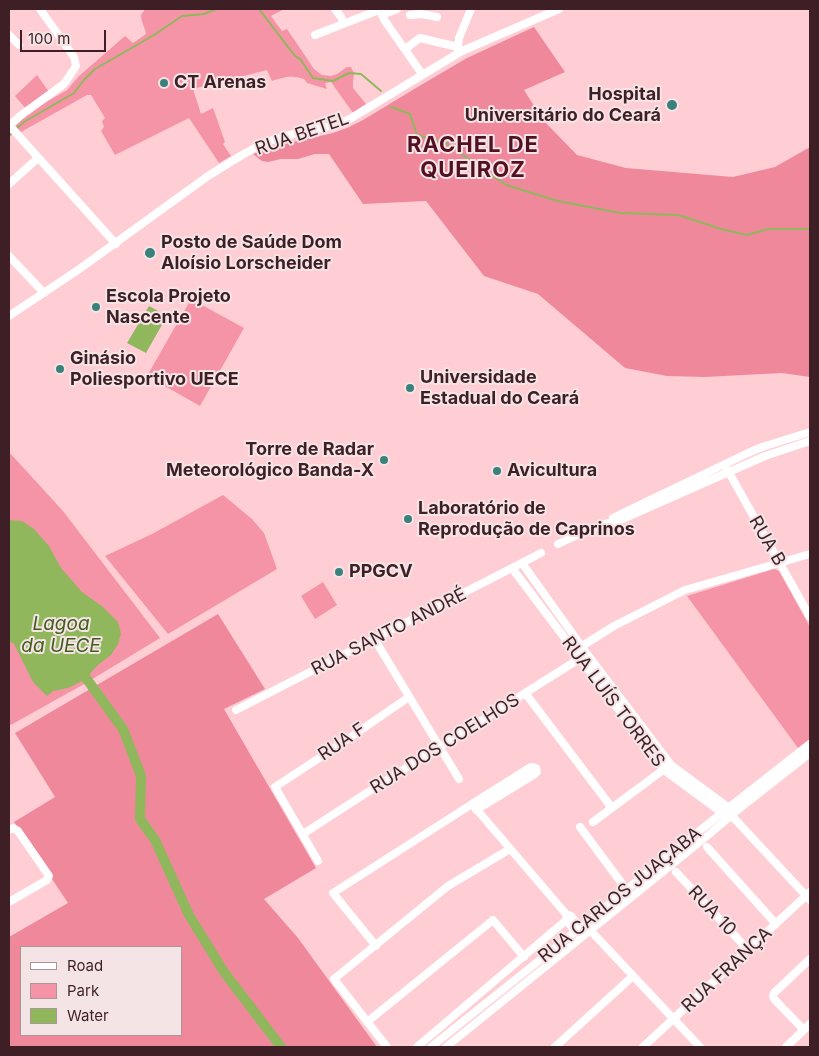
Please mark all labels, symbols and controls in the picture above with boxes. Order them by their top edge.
scale bar [22,20,109,52]
text: 100 m [28,29,70,48]
place label: CT Arenas [174,72,266,94]
marker: CT Arenas [158,77,170,89]
place label: Hospital Universitário do Ceará [465,84,661,126]
marker: Hospital Universitário do Ceará [665,98,679,112]
street label: RUA BETEL [252,108,352,160]
district label: RACHEL DE QUEIROZ [406,132,540,184]
place label: Posto de Saúde Dom Aloísio Lorscheider [161,232,342,274]
marker: Posto de Saúde Dom Aloísio Lorscheider [143,246,157,260]
place label: Escola Projeto Nascente [106,286,231,328]
marker: Escola Projeto Nascente [90,301,102,313]
place label: Ginásio Poliesportivo UECE [70,348,239,390]
marker: Ginásio Poliesportivo UECE [54,363,66,375]
place label: Universidade Estadual do Ceará [420,367,579,409]
marker: Universidade Estadual do Ceará [404,382,416,394]
place label: Torre de Radar Meteorológico Banda-X [166,439,374,482]
marker: Torre de Radar Meteorológico Banda-X [378,454,390,466]
place label: Avicultura [507,460,597,482]
marker: Avicultura [491,465,503,477]
place label: Laboratório de Reprodução de Caprinos [418,498,635,540]
street label: RUA B [744,512,790,570]
marker: Laboratório de Reprodução de Caprinos [402,513,414,525]
place label: PPGCV [349,561,413,583]
marker: PPGCV [333,566,345,578]
street label: RUA SANTO ANDRÉ [308,584,470,680]
water label: Lagoa da UECE [21,613,101,657]
street label: RUA LUÍS TORRES [557,633,669,771]
street label: RUA DOS COELHOS [366,689,524,799]
street label: RUA F [314,718,370,766]
street label: RUA CARLOS JUAÇABA [534,823,706,967]
street label: RUA 10 [683,881,741,941]
street label: RUA FRANÇA [677,923,777,1017]
legend [20,946,182,1036]
text: Road [67,956,103,975]
text: Park [67,981,99,1000]
text: Water [67,1006,109,1025]

